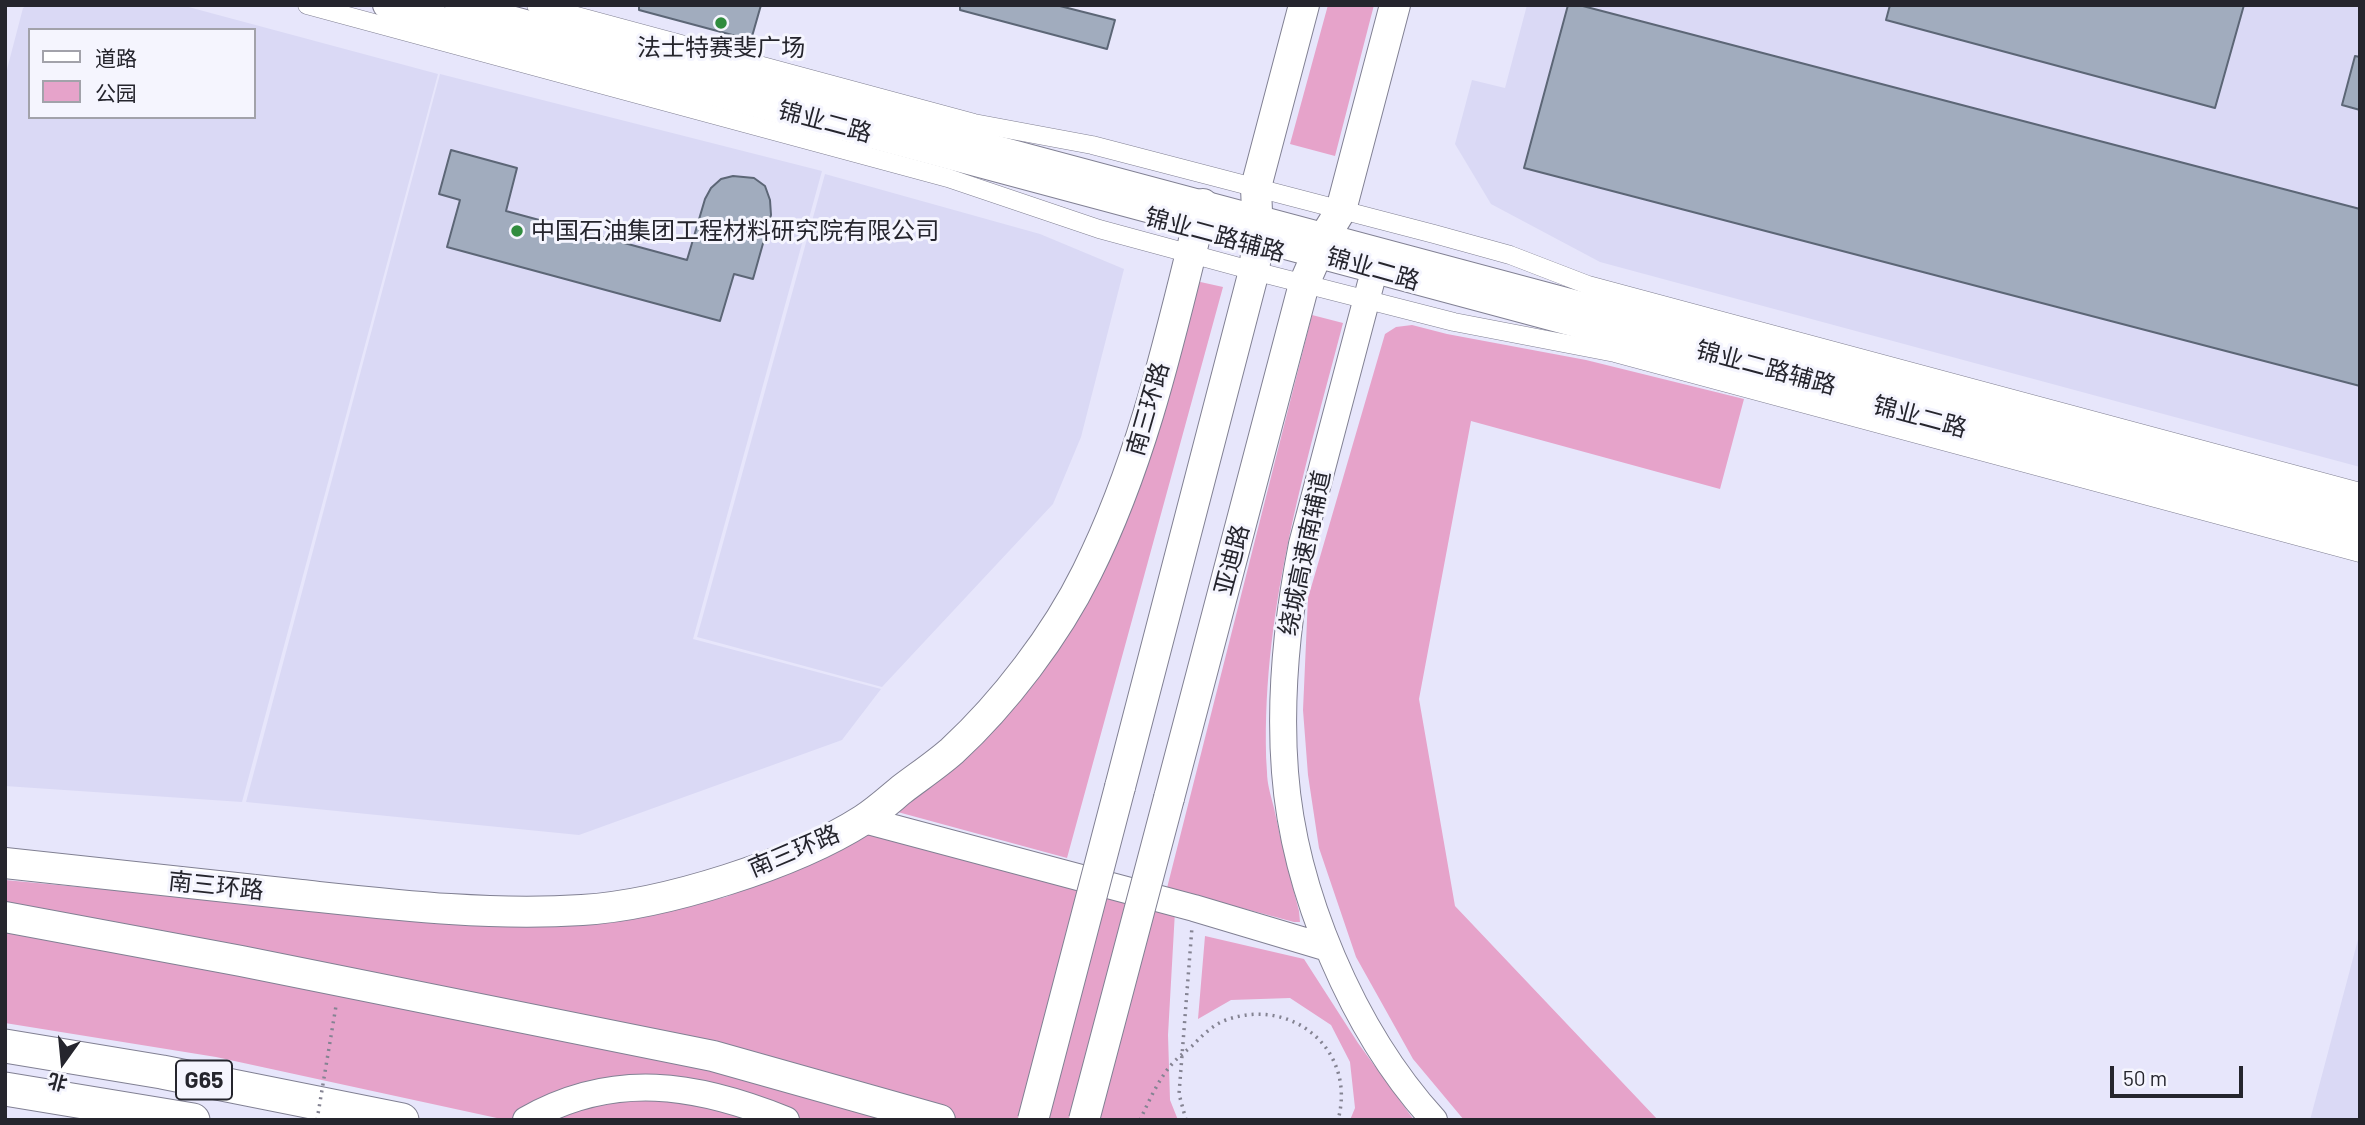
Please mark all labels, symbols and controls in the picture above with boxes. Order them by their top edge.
marker: 法士特赛斐广场 [713,15,729,31]
legend [28,28,256,119]
place label: 法士特赛斐广场 [637,34,805,62]
text: 道路 [95,45,137,70]
text: 公园 [95,80,137,105]
street label: 锦业二路 [775,96,875,148]
street label: 锦业二路辅路 [1142,202,1288,268]
place label: 中国石油集团工程材料研究院有限公司 [531,217,939,245]
marker: 中国石油集团工程材料研究院有限公司 [509,223,525,239]
street label: 锦业二路 [1323,242,1423,296]
street label: 锦业二路辅路 [1693,335,1839,401]
street label: 南三环路 [1121,359,1175,459]
street label: 锦业二路 [1870,391,1970,443]
street label: 绕城高速南辅道 [1273,468,1337,638]
street label: 亚迪路 [1209,521,1255,599]
street label: 南三环路 [744,819,844,883]
street label: 南三环路 [167,867,265,905]
north arrow [28,1027,98,1097]
scale bar [2113,1052,2246,1096]
road number: G65 [176,1060,232,1100]
text: 50 m [2123,1065,2167,1090]
text: 北 [45,1069,70,1096]

